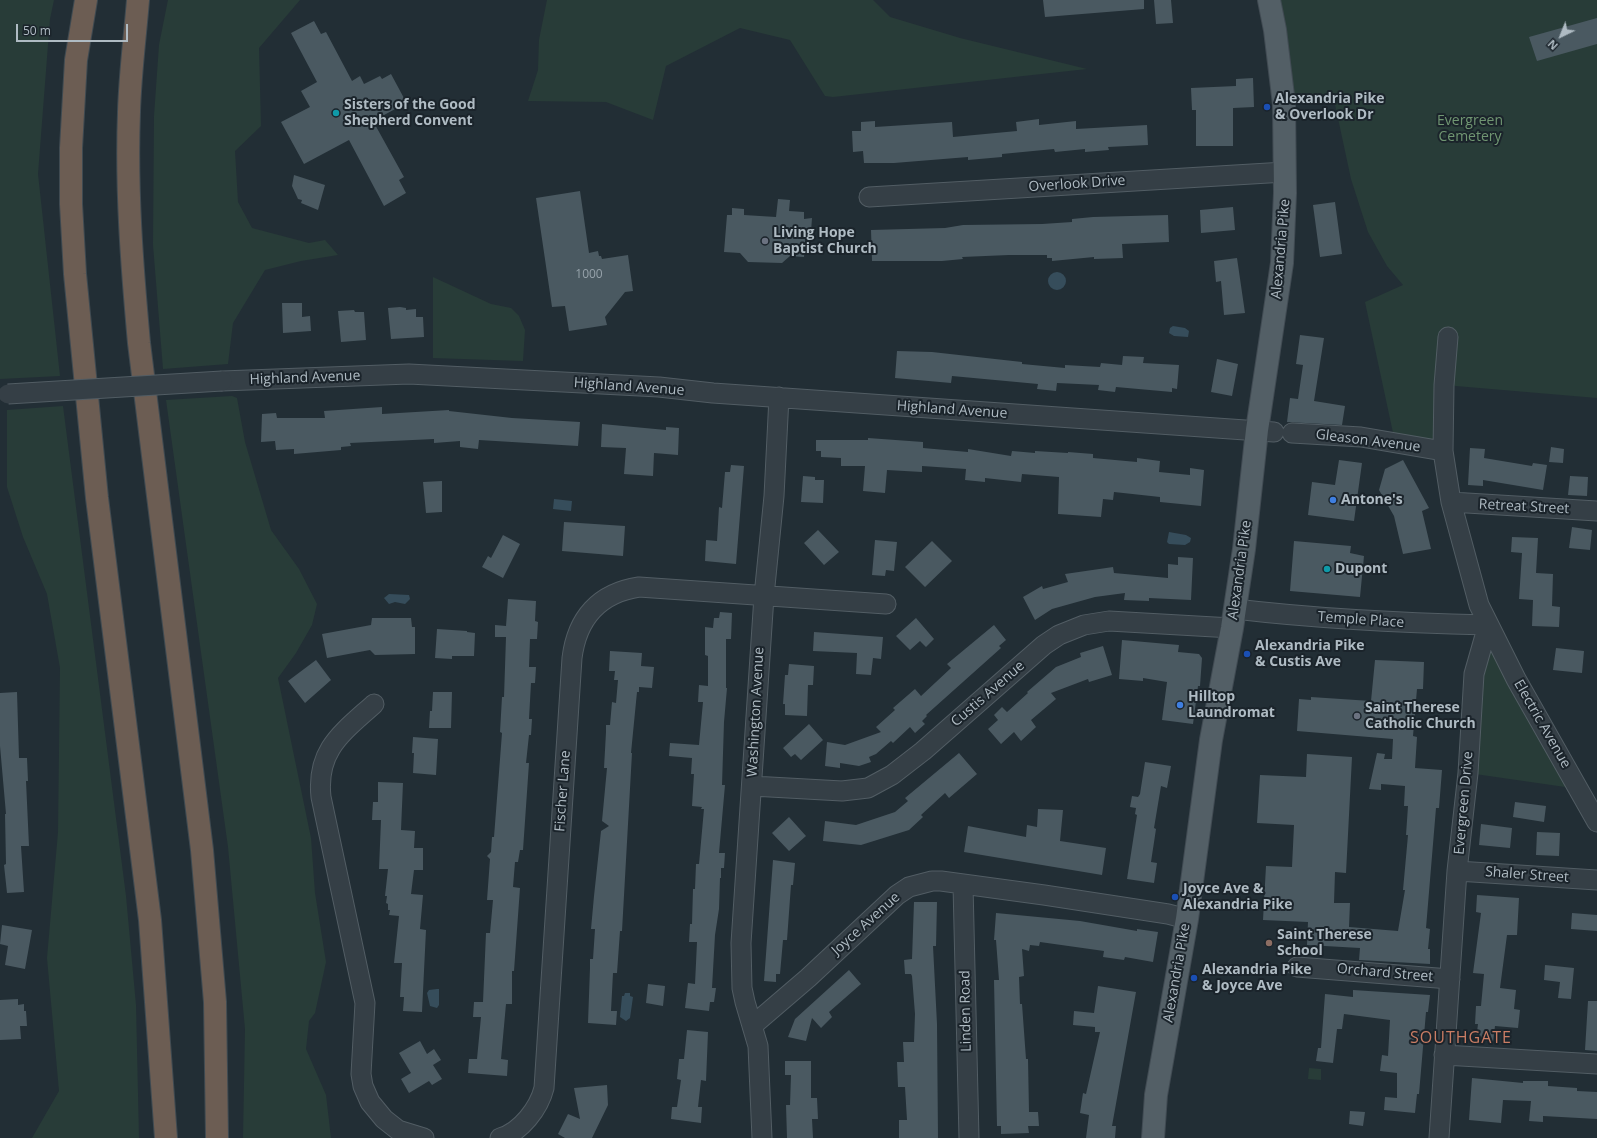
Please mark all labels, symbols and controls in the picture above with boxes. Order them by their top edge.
scale bar [18,16,130,42]
north arrow [1541,16,1581,56]
text: 50 m [23,22,51,39]
text: N [1544,37,1561,54]
place label: Alexandria Pike & Overlook Dr [1275,91,1385,124]
place label: Sisters of the Good Shepherd Convent [344,97,475,130]
marker: Alexandria Pike & Overlook Dr [1262,102,1272,112]
marker: Sisters of the Good Shepherd Convent [331,108,341,118]
park label: Evergreen Cemetery [1437,113,1503,146]
street label: Overlook Drive [1028,172,1126,196]
street label: Alexandria Pike [1268,198,1294,300]
place label: Living Hope Baptist Church [773,225,877,258]
marker: Living Hope Baptist Church [760,236,770,246]
house number: 1000 [575,268,603,282]
street label: Highland Avenue [249,368,361,388]
street label: Highland Avenue [573,375,685,399]
street label: Highland Avenue [896,398,1008,422]
street label: Gleason Avenue [1315,426,1421,456]
place label: Antone's [1341,492,1403,508]
marker: Antone's [1328,495,1338,505]
street label: Retreat Street [1478,496,1570,518]
street label: Alexandria Pike [1225,519,1255,621]
place label: Dupont [1335,561,1387,577]
marker: Dupont [1322,564,1332,574]
street label: Temple Place [1317,609,1405,631]
place label: Alexandria Pike & Custis Ave [1255,638,1365,670]
street label: Washington Avenue [744,647,768,777]
marker: Alexandria Pike & Custis Ave [1242,649,1252,659]
street label: Custis Avenue [948,658,1028,730]
street label: Electric Avenue [1510,677,1574,771]
place label: Hilltop Laundromat [1188,689,1275,722]
marker: Hilltop Laundromat [1175,700,1185,710]
place label: Saint Therese Catholic Church [1365,700,1476,732]
marker: Saint Therese Catholic Church [1352,711,1362,721]
street label: Fischer Lane [552,750,574,832]
street label: Evergreen Drive [1451,751,1477,855]
street label: Shaler Street [1485,864,1569,886]
place label: Joyce Ave & Alexandria Pike [1183,881,1293,914]
street label: Joyce Avenue [828,889,904,959]
marker: Joyce Ave & Alexandria Pike [1170,892,1180,902]
street label: Alexandria Pike [1160,922,1194,1024]
place label: Saint Therese School [1277,927,1372,960]
marker: Saint Therese School [1264,938,1274,948]
street label: Orchard Street [1336,960,1434,986]
place label: Alexandria Pike & Joyce Ave [1202,962,1312,994]
street label: Linden Road [957,970,975,1052]
marker: Alexandria Pike & Joyce Ave [1189,973,1199,983]
district label: SOUTHGATE [1410,1028,1512,1048]

